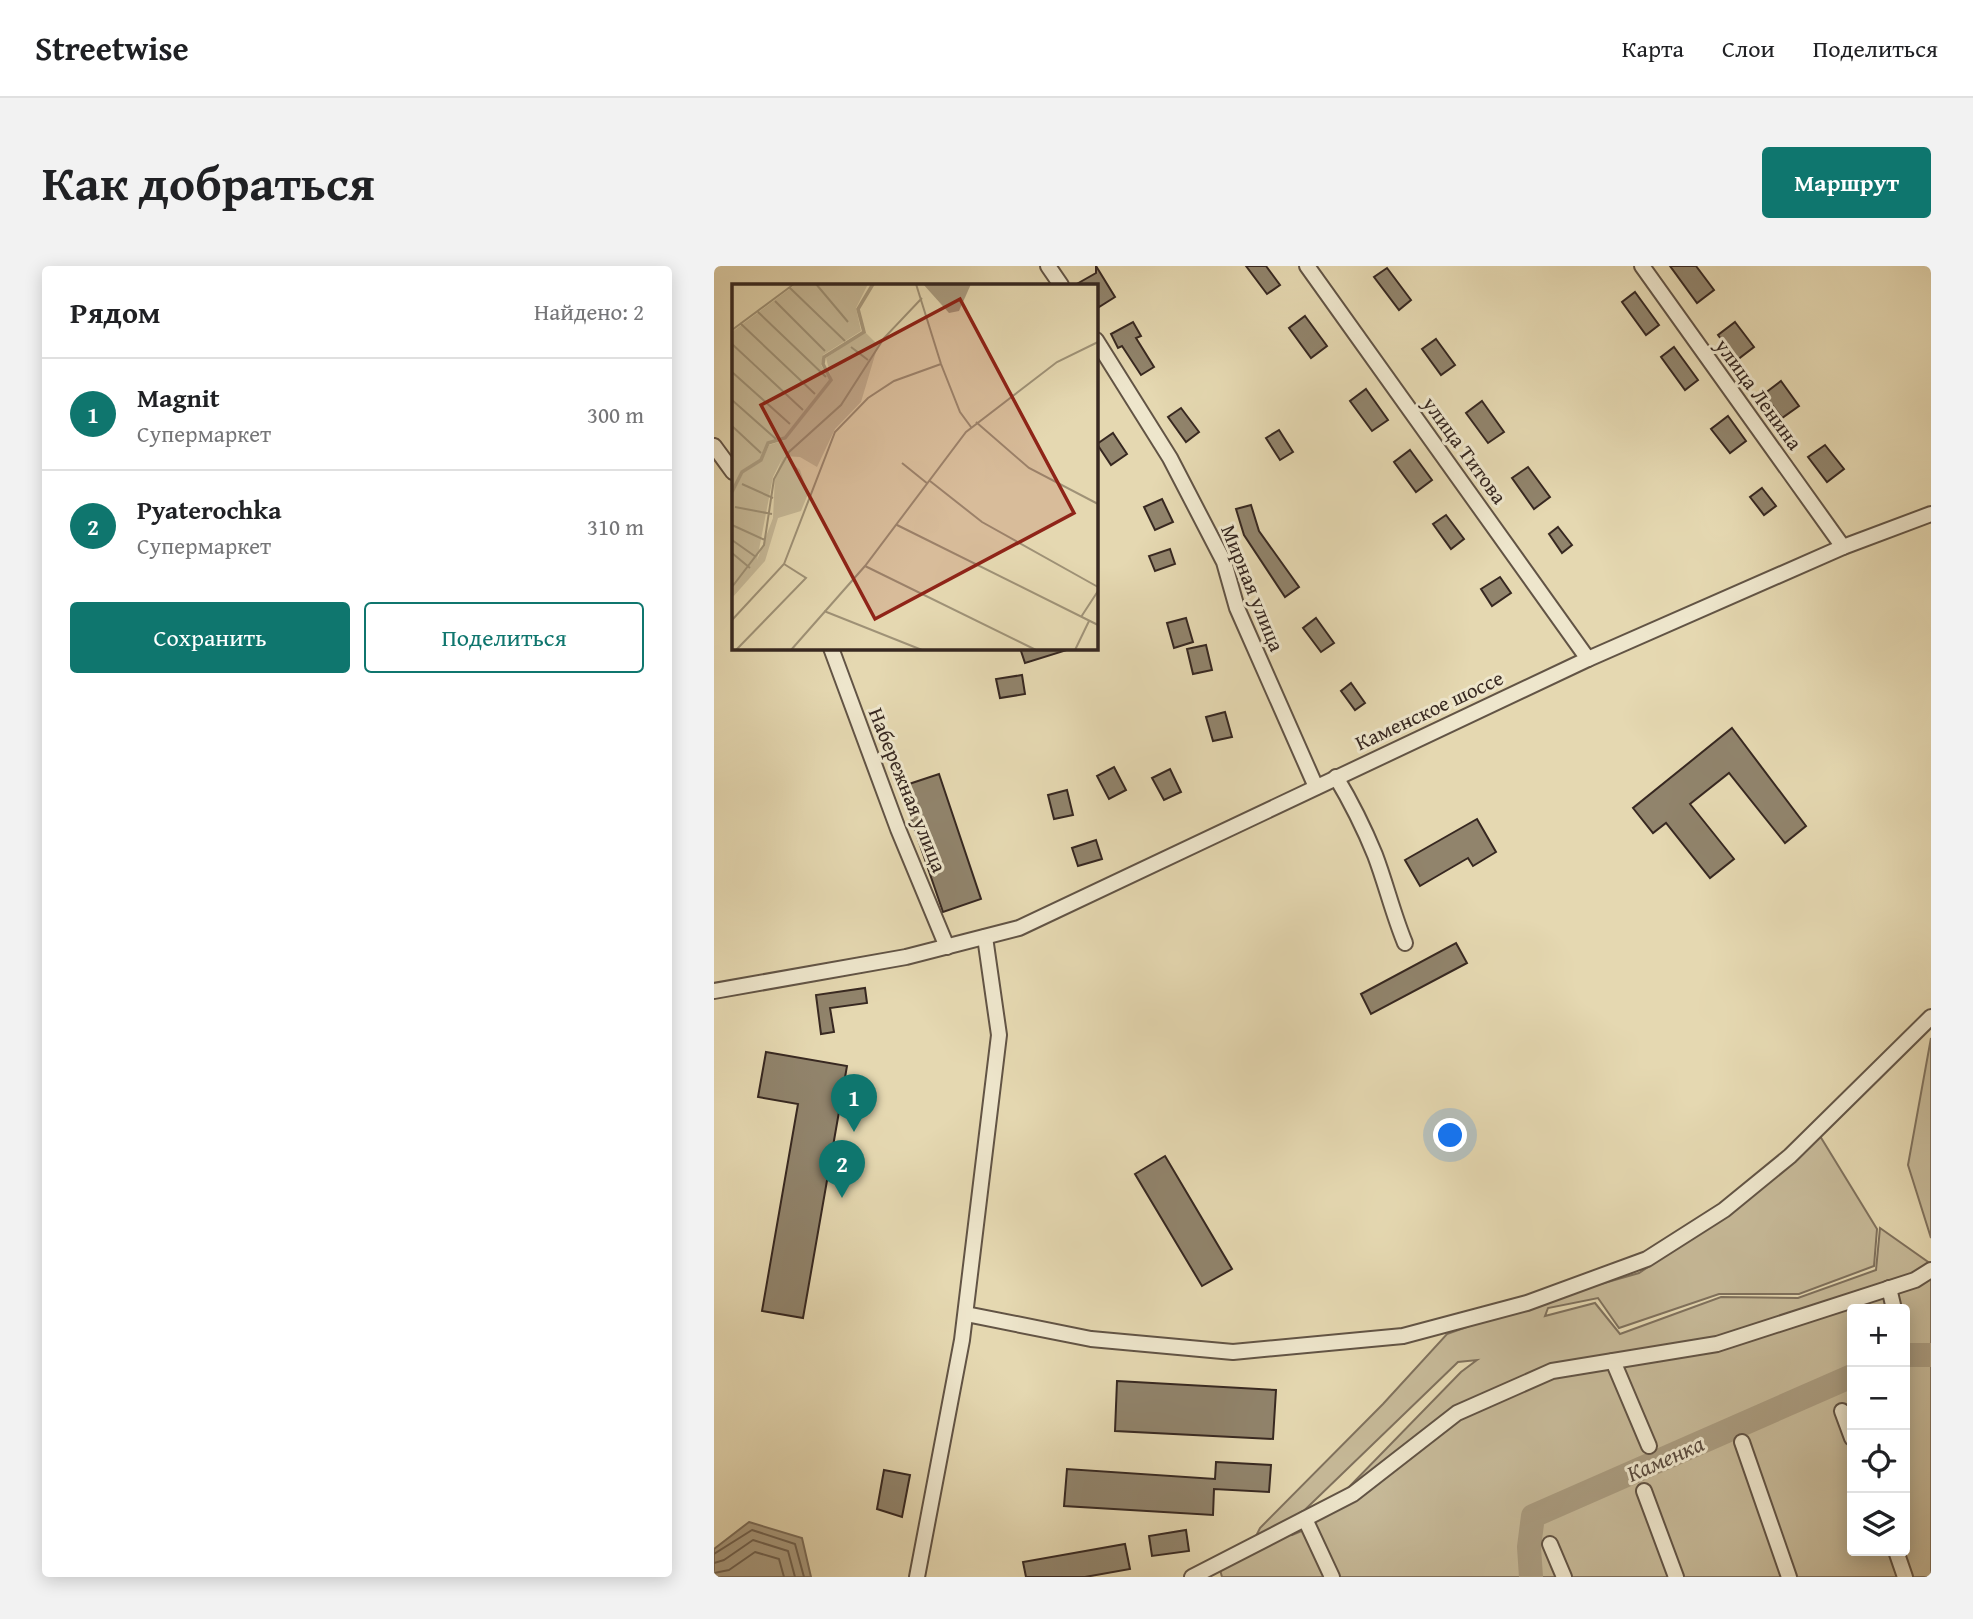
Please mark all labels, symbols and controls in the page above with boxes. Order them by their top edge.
text: Streetwise [35,24,189,72]
text: Карта [1622,31,1684,66]
text: Слои [1722,31,1775,66]
text: Поделиться [1813,31,1938,66]
text: Как добраться [42,146,375,218]
button: Маршрут [1762,147,1931,218]
inset map [732,284,1097,649]
text: Рядом [70,290,161,334]
text: Найдено: 2 [534,295,644,328]
street label: улица Ленина [1707,331,1810,456]
text: Magnit [137,378,220,417]
street label: улица Титова [1415,389,1515,510]
text: 1 [87,398,99,431]
text: 300 m [587,398,644,431]
text: Супермаркет [137,417,271,450]
text: Pyaterochka [137,490,281,529]
text: 2 [87,510,99,543]
text: 310 m [587,510,644,543]
street label: Мирная улица [1213,520,1293,656]
text: Супермаркет [137,529,271,562]
button: Сохранить [70,602,350,673]
button: Поделиться [364,602,644,673]
street label: Каменское шоссе [1350,662,1508,758]
street label: Набережная улица [861,703,955,877]
pin: 1 [831,1074,877,1132]
your location [1433,1118,1467,1152]
pin: 2 [819,1140,865,1198]
map controls [1847,1304,1910,1556]
button: + [1847,1304,1910,1367]
button: − [1847,1367,1910,1430]
water label: Каменка [1621,1426,1709,1490]
button: locate [1847,1430,1910,1493]
button: layers [1847,1493,1910,1556]

